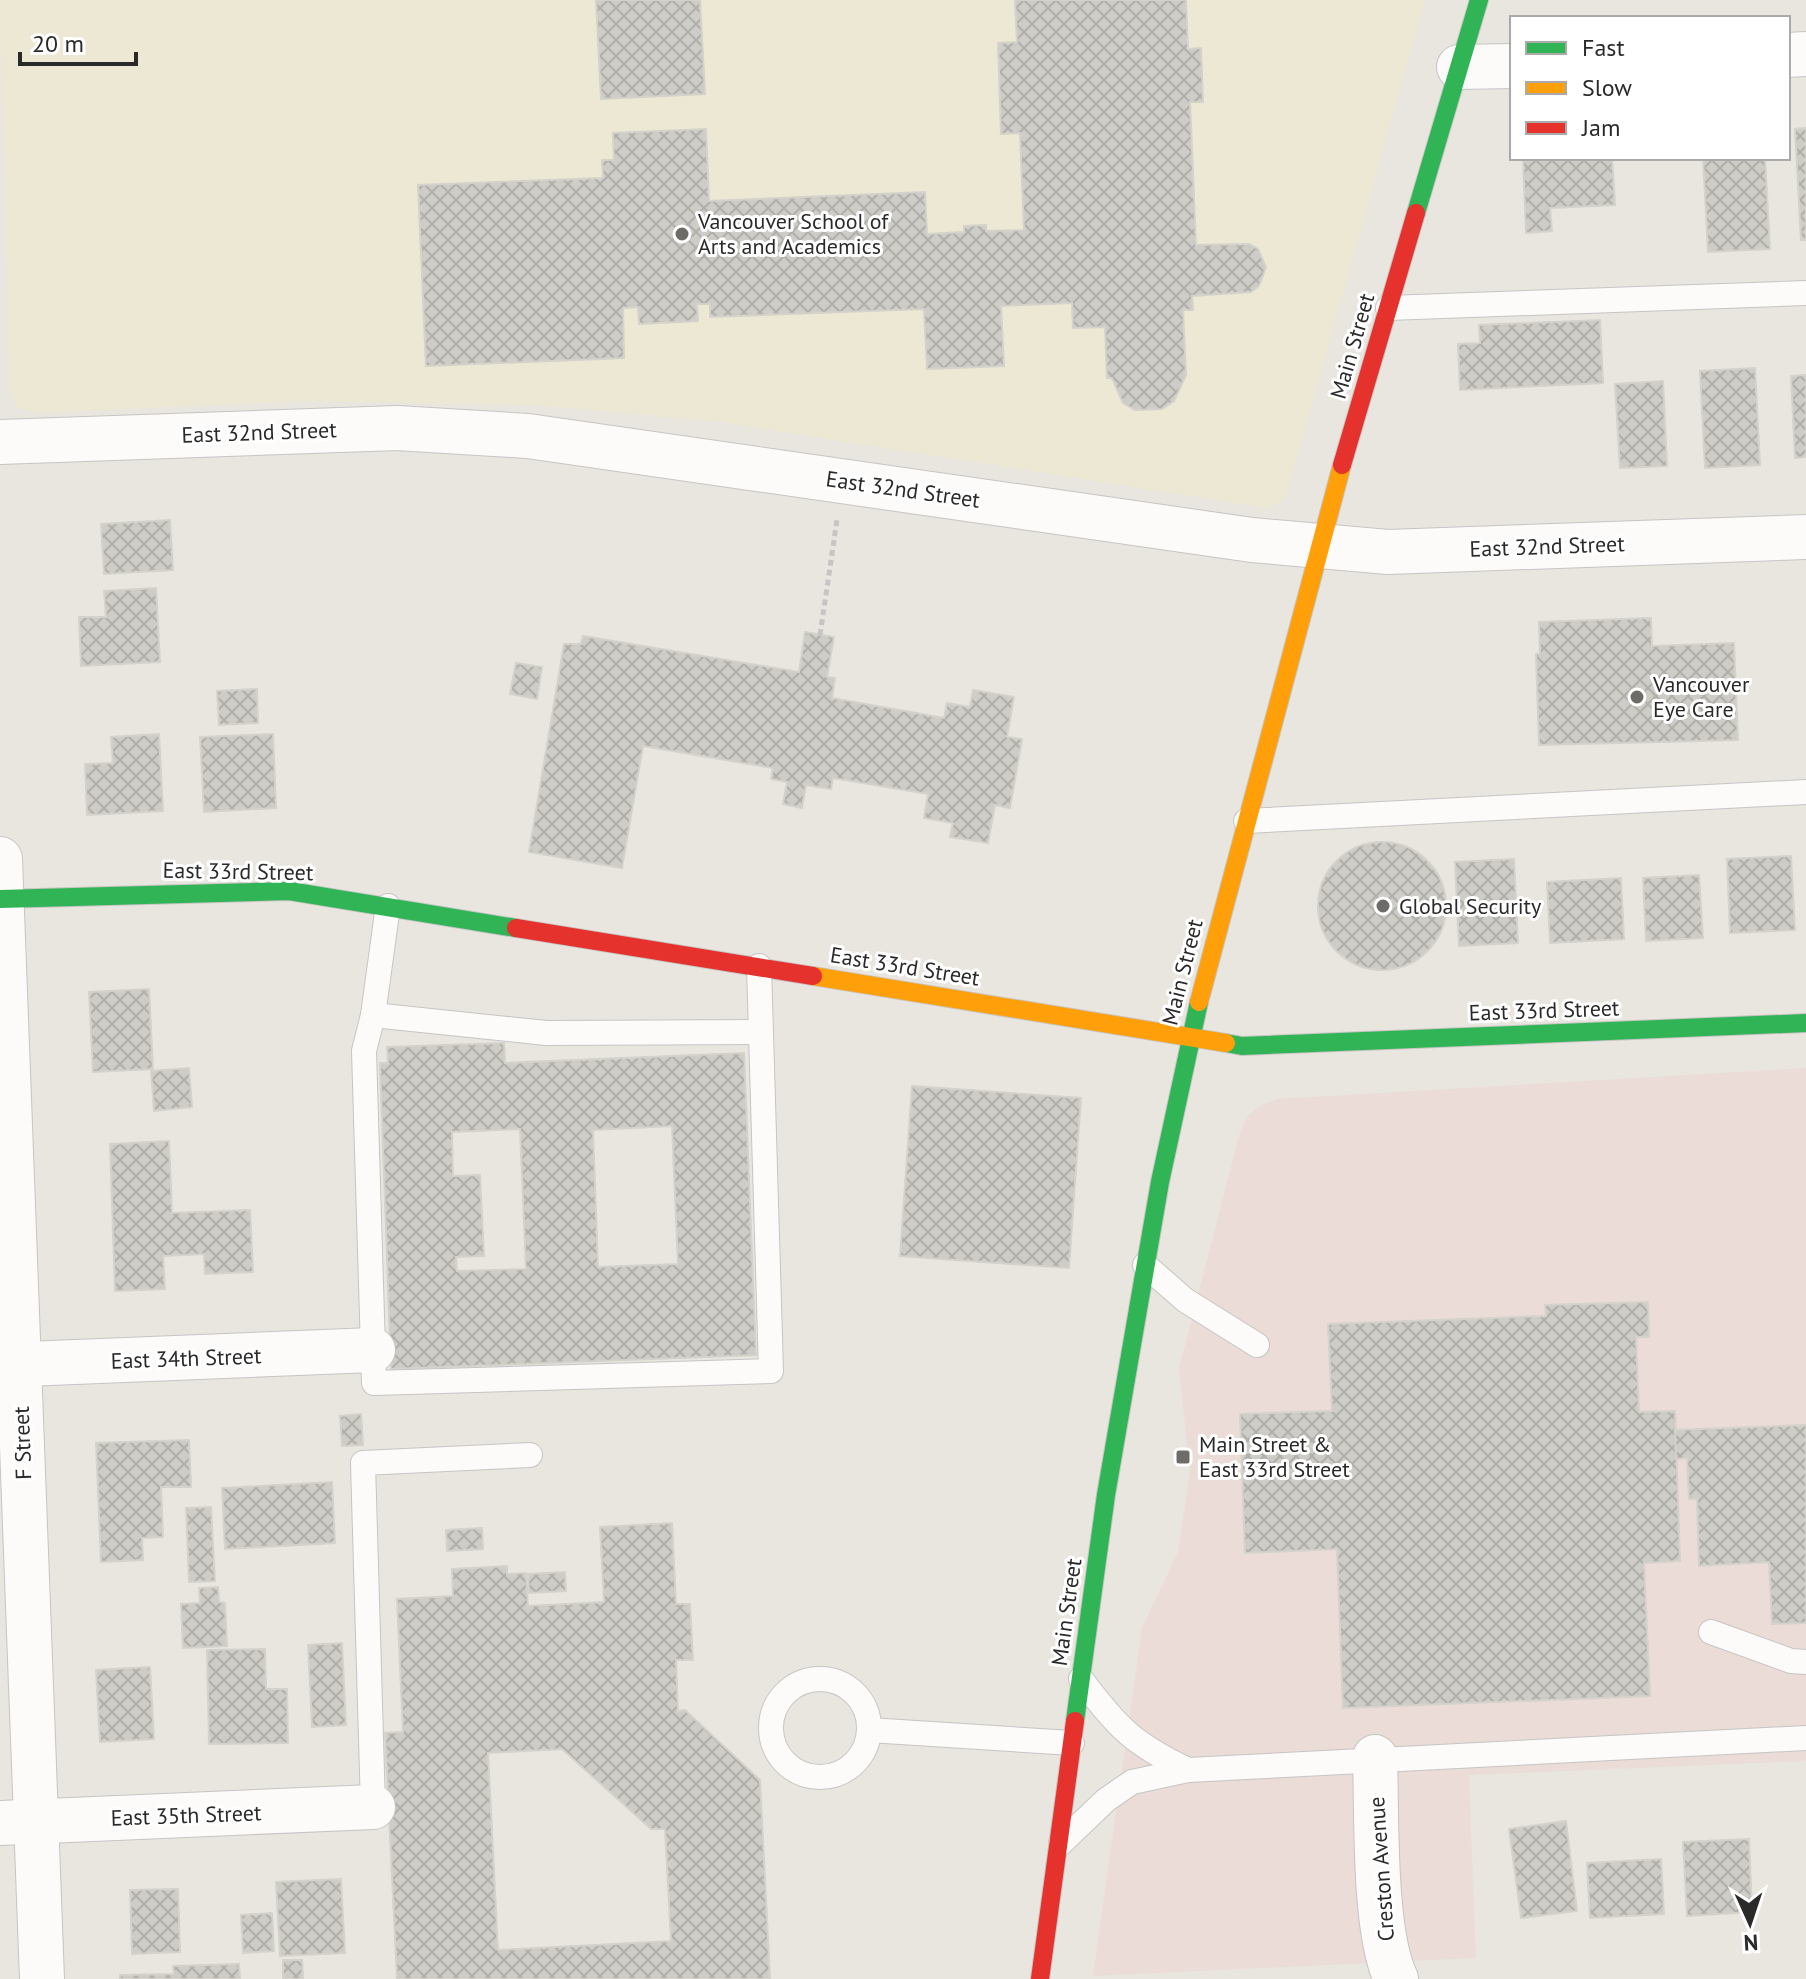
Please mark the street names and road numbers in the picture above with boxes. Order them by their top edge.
street label: Main Street [1324,290,1381,402]
street label: East 32nd Street [181,415,338,449]
street label: East 32nd Street [824,464,982,514]
street label: East 32nd Street [1469,529,1626,563]
street label: East 33rd Street [162,856,314,886]
street label: Main Street [1155,916,1209,1028]
street label: East 33rd Street [828,940,982,992]
street label: East 33rd Street [1468,993,1620,1027]
street label: East 34th Street [110,1341,262,1375]
street label: F Street [7,1405,37,1480]
street label: Main Street [1045,1556,1087,1668]
street label: Creston Avenue [1362,1796,1400,1942]
street label: East 35th Street [110,1798,262,1832]

